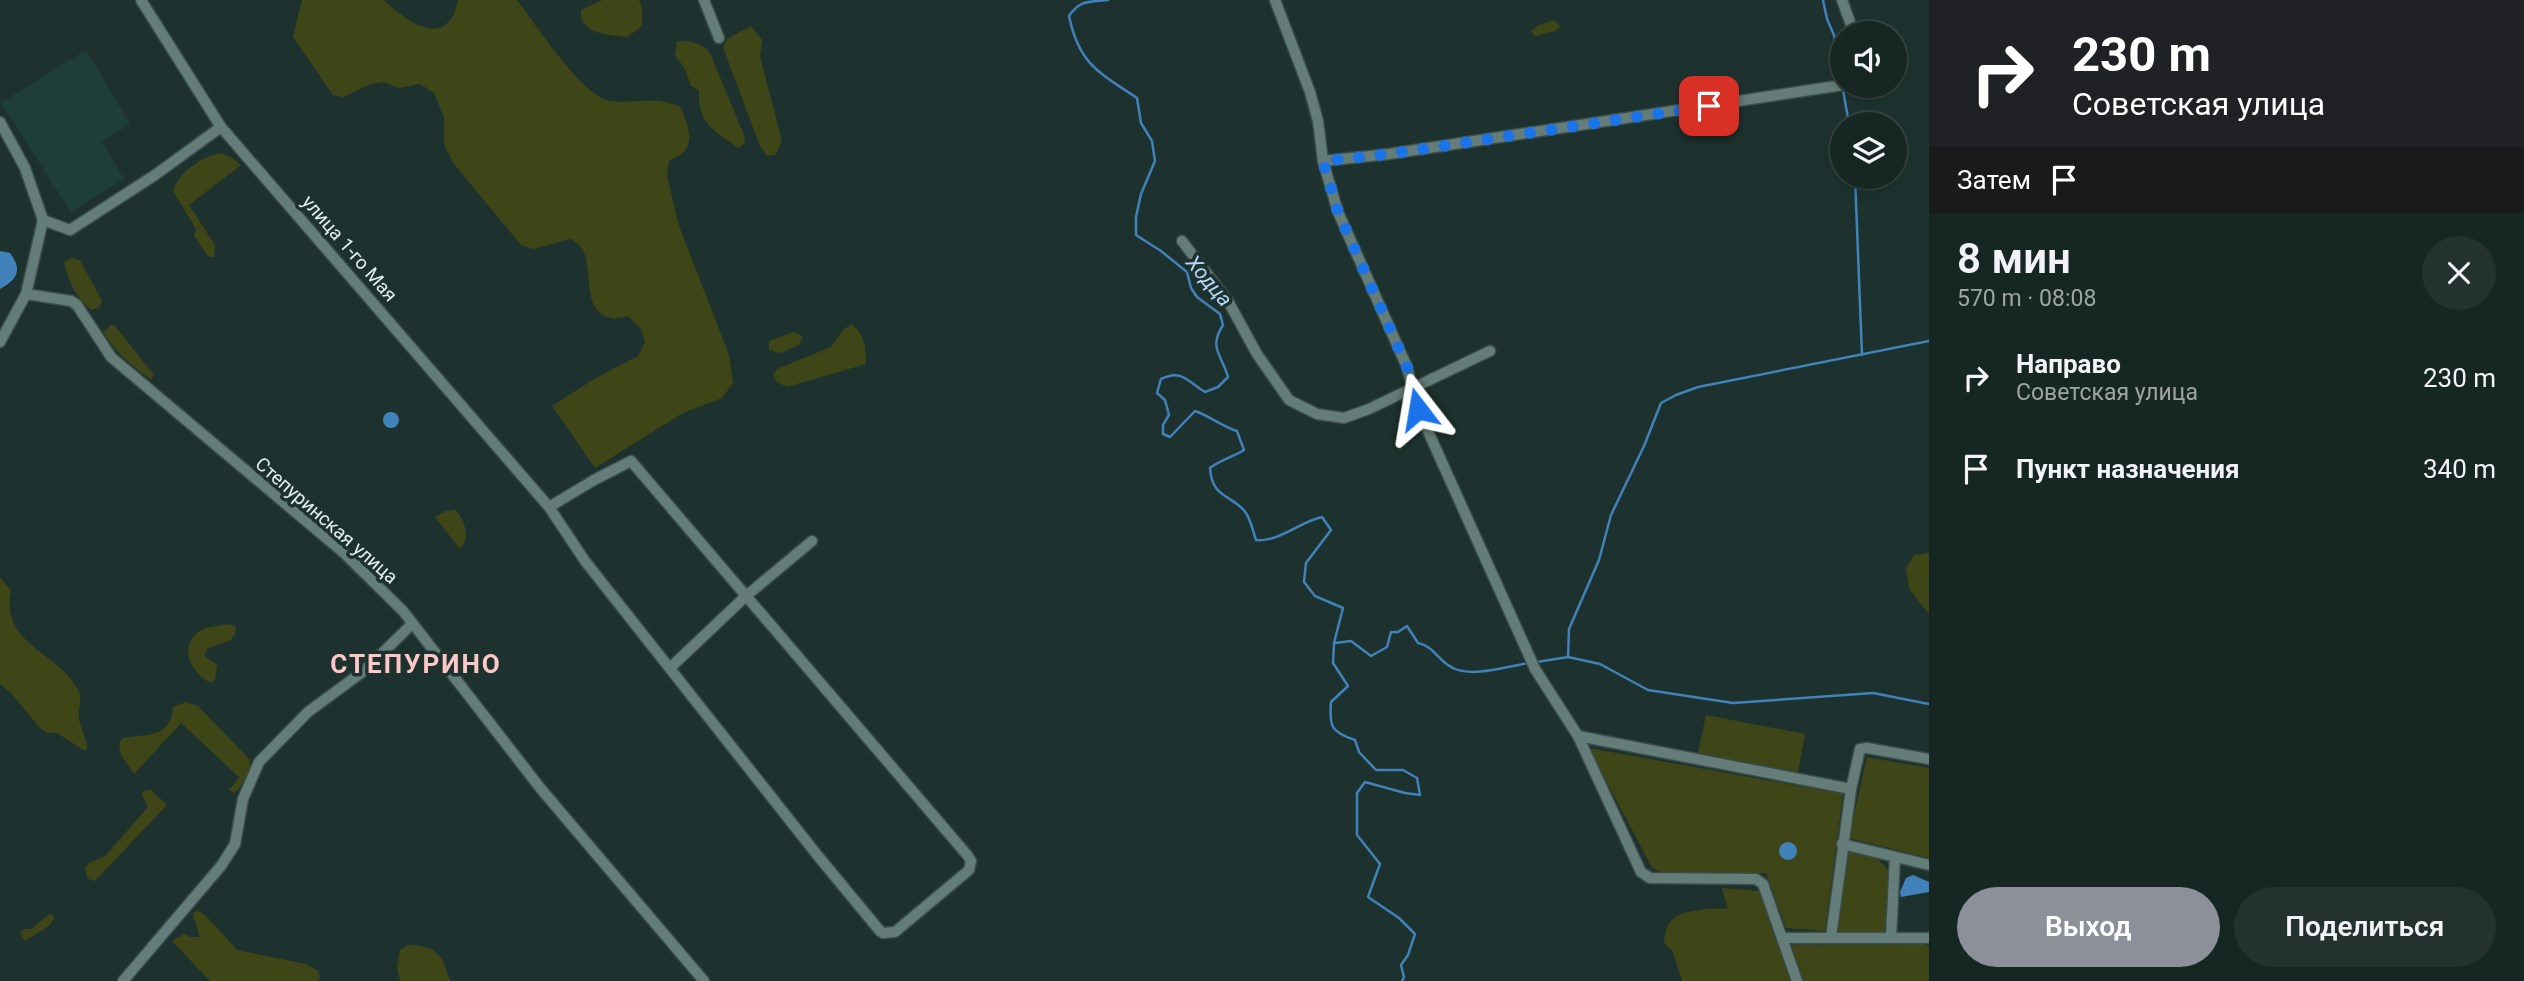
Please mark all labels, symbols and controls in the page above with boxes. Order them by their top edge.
map controls [1830,21,1907,189]
button: sound [1830,21,1907,98]
text: 230 m [2072,26,2211,83]
icon: right [1957,28,2048,119]
pin [1679,76,1739,136]
text: Советская улица [2072,85,2325,123]
icon: arrive [1690,87,1728,125]
button: layers [1830,112,1907,189]
icon: arrive [2045,161,2083,199]
text: Затем [1957,165,2031,195]
street label: улица 1-го Мая [297,190,402,306]
text: 8 мин [1957,234,2071,283]
button: close [2422,236,2496,310]
water label: Ходца [1180,250,1237,311]
text: 570 m · 08:08 [1957,285,2096,312]
text: Направо [2016,349,2121,379]
icon: right [1957,359,1995,397]
text: 230 m [2423,363,2496,393]
position arrow [1381,372,1455,446]
text: Советская улица [2016,379,2198,406]
icon: arrive [1957,450,1995,488]
street label: Степуринская улица [251,452,403,589]
text: Пункт назначения [2016,454,2240,484]
text: 340 m [2423,454,2496,484]
district label: СТЕПУРИНО [330,649,502,679]
button: Выход [1957,887,2220,967]
button: Поделиться [2234,887,2496,967]

